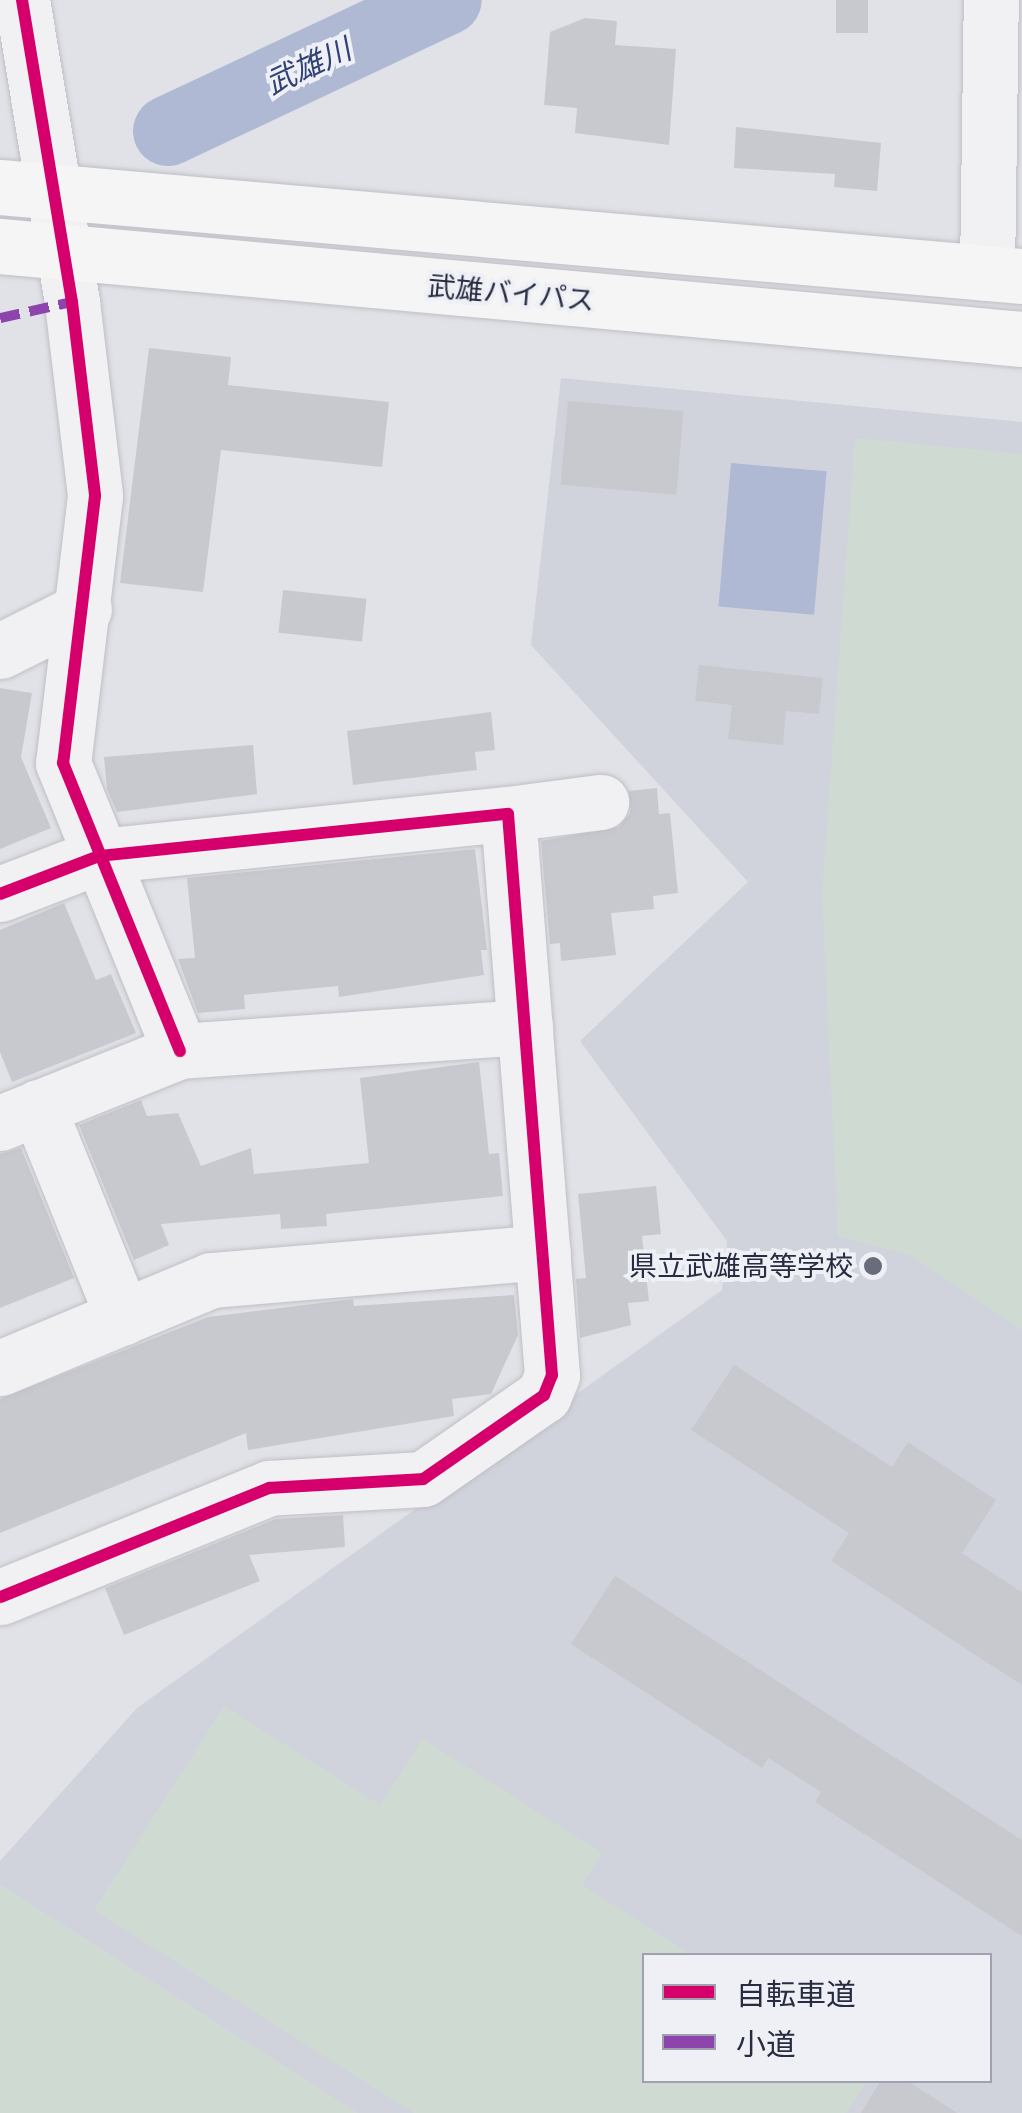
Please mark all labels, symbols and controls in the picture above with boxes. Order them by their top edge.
water label: 武雄川 [260,31,356,101]
street label: 武雄バイパス [426,269,596,317]
place label: 県立武雄高等学校 [629,1249,853,1283]
marker: 県立武雄高等学校 [862,1255,884,1277]
legend [642,1953,992,2083]
text: 自転車道 [736,1976,856,2012]
text: 小道 [736,2026,796,2062]

